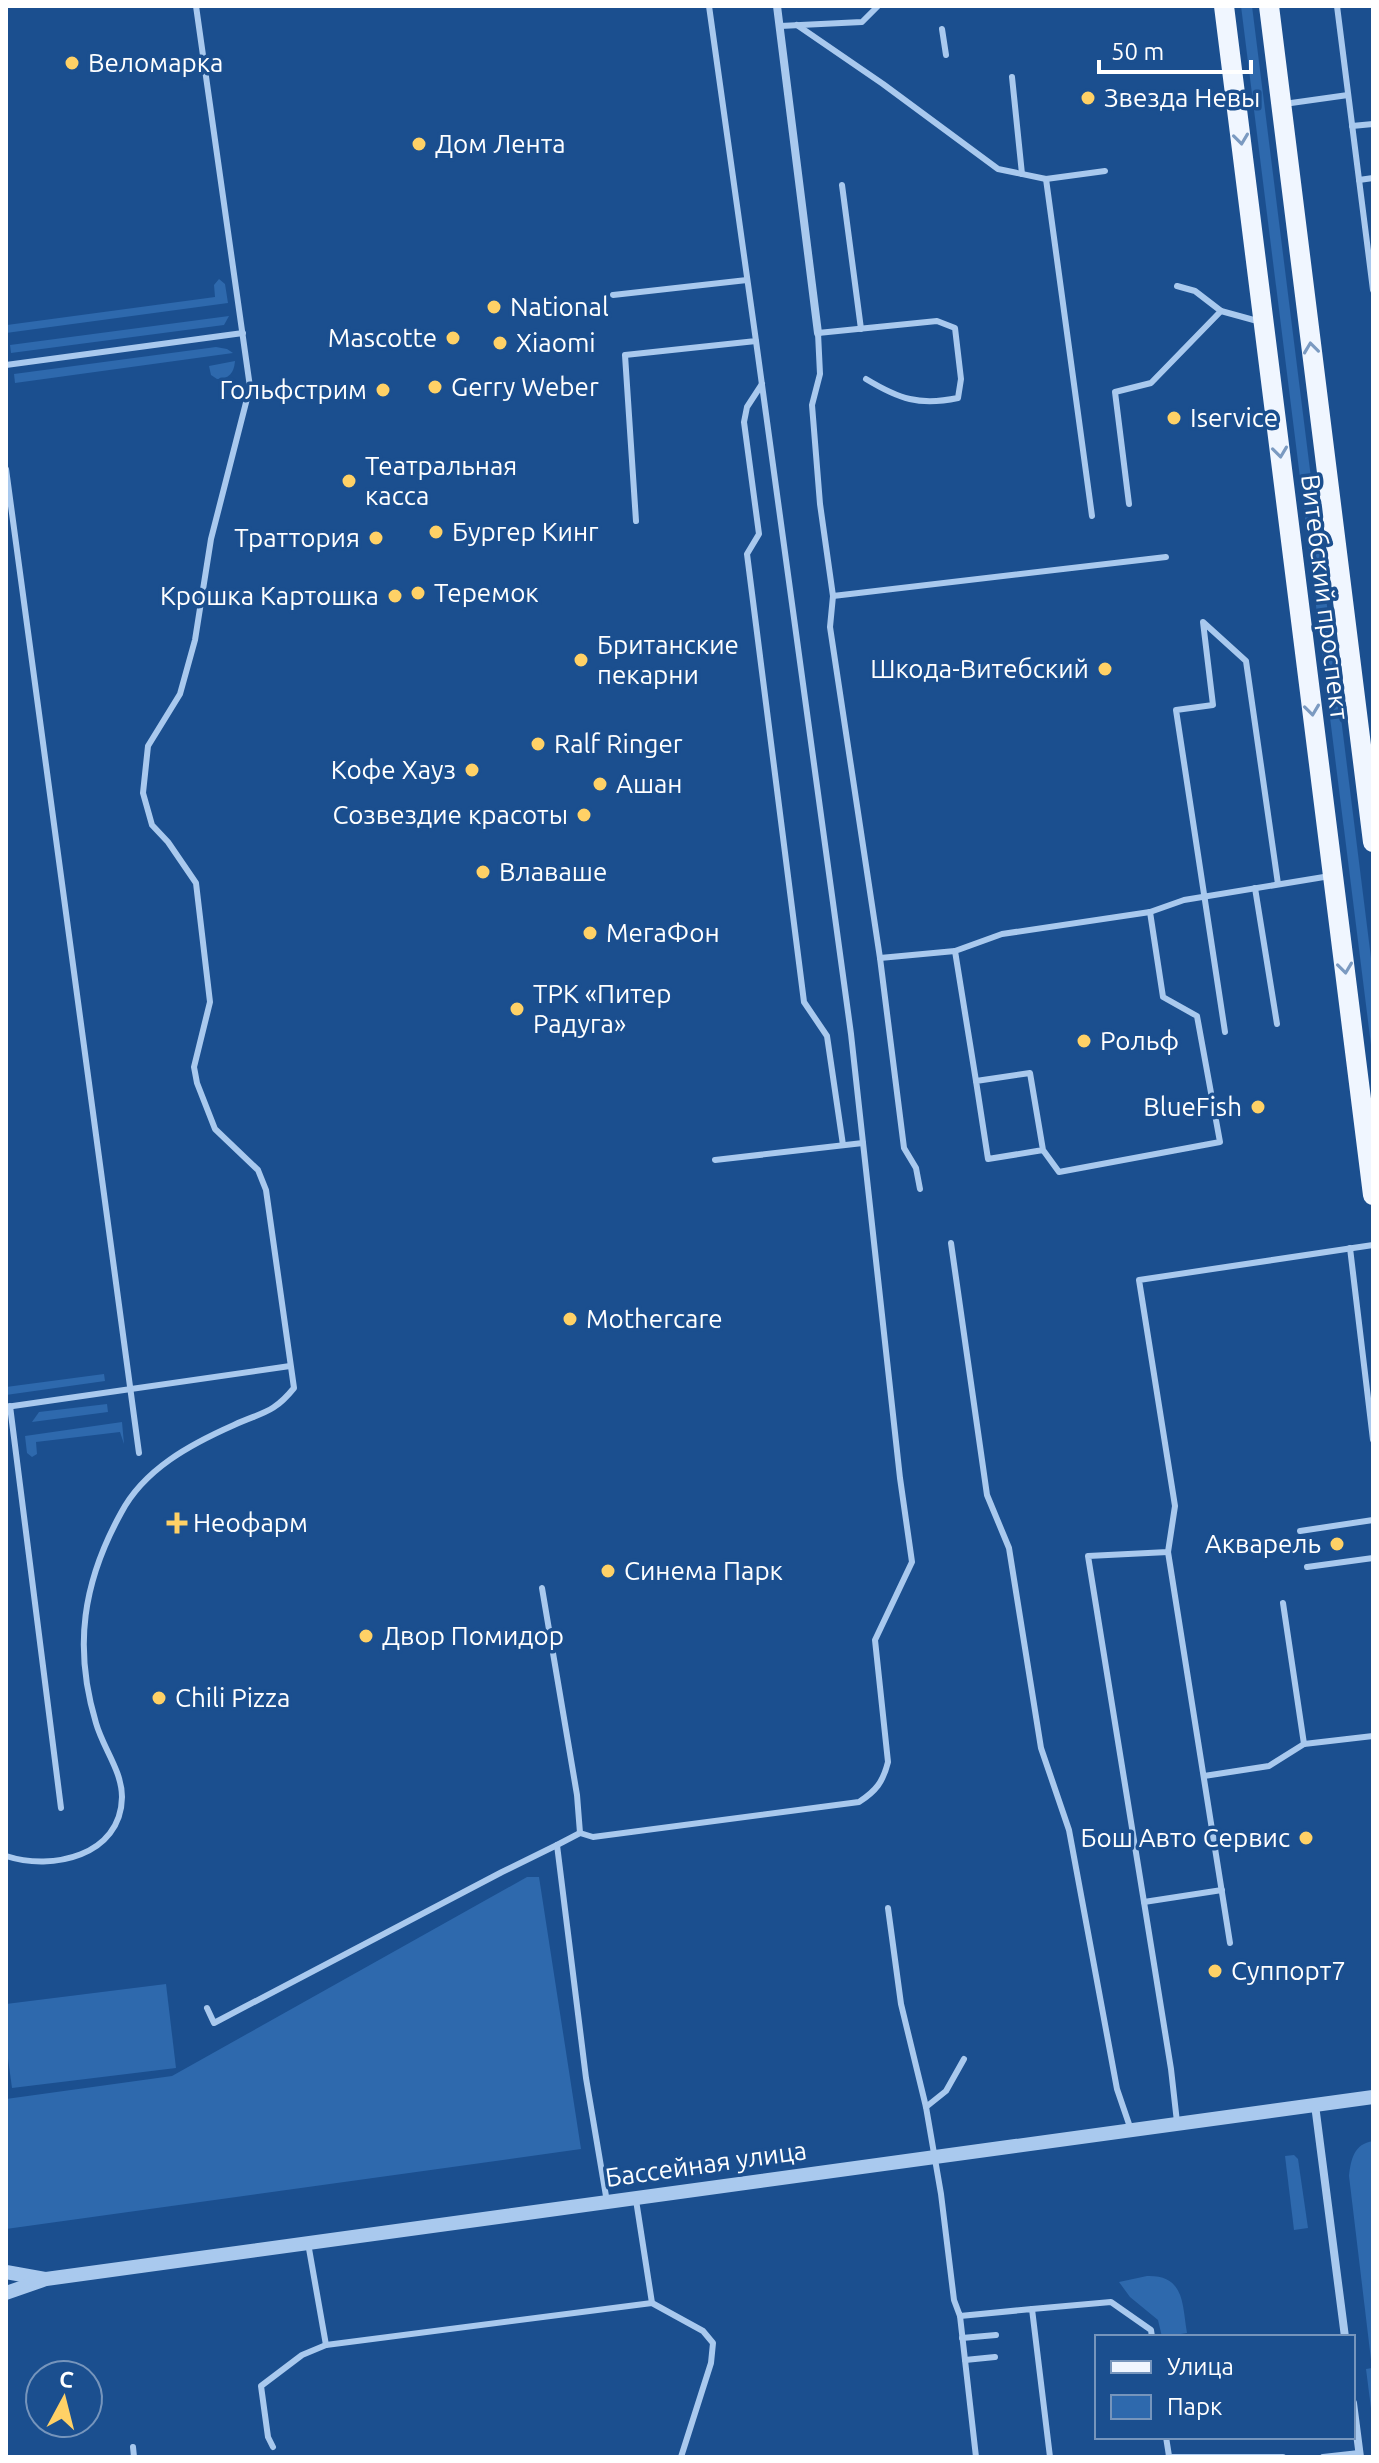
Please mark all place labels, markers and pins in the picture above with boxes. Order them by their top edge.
place label: Веломарка [88,48,224,77]
marker: Веломарка [63,54,81,72]
place label: Звезда Невы [1104,83,1260,112]
marker: Звезда Невы [1079,89,1097,107]
place label: Дом Лента [435,129,566,158]
marker: Дом Лента [410,135,428,153]
place label: National [510,292,609,321]
marker: National [485,298,503,316]
place label: Mascotte [328,323,437,352]
place label: Xiaomi [516,328,596,357]
marker: Mascotte [444,329,462,347]
marker: Xiaomi [491,334,509,352]
place label: Gerry Weber [451,372,599,401]
place label: Гольфстрим [220,375,367,404]
marker: Gerry Weber [426,378,444,396]
marker: Гольфстрим [374,381,392,399]
place label: Iservice [1190,403,1278,432]
marker: Iservice [1165,409,1183,427]
place label: Театральная касса [365,451,517,510]
marker: Театральная касса [340,472,358,490]
place label: Бургер Кинг [452,517,599,546]
place label: Траттория [234,523,360,552]
marker: Бургер Кинг [427,523,445,541]
marker: Траттория [367,529,385,547]
place label: Теремок [434,578,539,607]
place label: Крошка Картошка [160,581,379,610]
marker: Теремок [409,584,427,602]
marker: Крошка Картошка [386,587,404,605]
place label: Британские пекарни [597,630,739,689]
marker: Британские пекарни [572,651,590,669]
place label: Шкода-Витебский [870,654,1089,683]
marker: Шкода-Витебский [1096,660,1114,678]
place label: Ralf Ringer [554,729,683,758]
marker: Ralf Ringer [529,735,547,753]
place label: Кофе Хауз [331,755,456,784]
marker: Кофе Хауз [463,761,481,779]
place label: Ашан [616,769,683,798]
marker: Ашан [591,775,609,793]
place label: Созвездие красоты [332,800,568,829]
marker: Созвездие красоты [575,806,593,824]
place label: Влаваше [499,857,607,886]
marker: Влаваше [474,863,492,881]
place label: МегаФон [606,918,720,947]
marker: МегаФон [581,924,599,942]
place label: ТРК «Питер Радуга» [533,979,671,1038]
marker: ТРК «Питер Радуга» [508,1000,526,1018]
place label: Рольф [1100,1026,1179,1055]
marker: Рольф [1075,1032,1093,1050]
place label: BlueFish [1143,1092,1242,1121]
marker: BlueFish [1249,1098,1267,1116]
place label: Mothercare [586,1304,723,1333]
marker: Mothercare [561,1310,579,1328]
place label: Неофарм [193,1508,308,1537]
marker: Неофарм [168,1514,186,1532]
place label: Акварель [1205,1529,1321,1558]
marker: Акварель [1328,1535,1346,1553]
place label: Синема Парк [624,1556,783,1585]
marker: Синема Парк [599,1562,617,1580]
place label: Двор Помидор [382,1621,564,1650]
marker: Двор Помидор [357,1627,375,1645]
place label: Chili Pizza [175,1683,290,1712]
marker: Chili Pizza [150,1689,168,1707]
place label: Бош Авто Сервис [1080,1823,1290,1852]
marker: Бош Авто Сервис [1297,1829,1315,1847]
place label: Суппорт7 [1231,1956,1346,1985]
marker: Суппорт7 [1206,1962,1224,1980]

